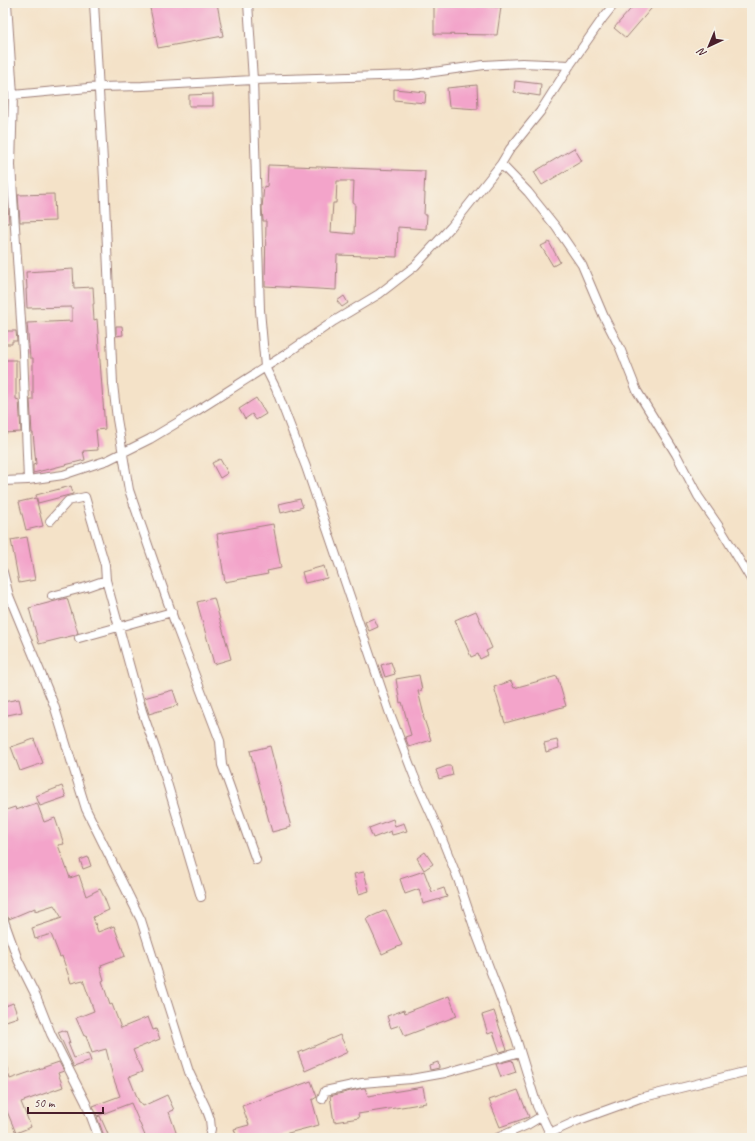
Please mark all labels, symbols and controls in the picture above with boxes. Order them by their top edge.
north arrow [689,26,729,66]
text: N [693,44,709,61]
scale bar [28,1089,103,1115]
text: 50 m [34,1095,56,1111]

